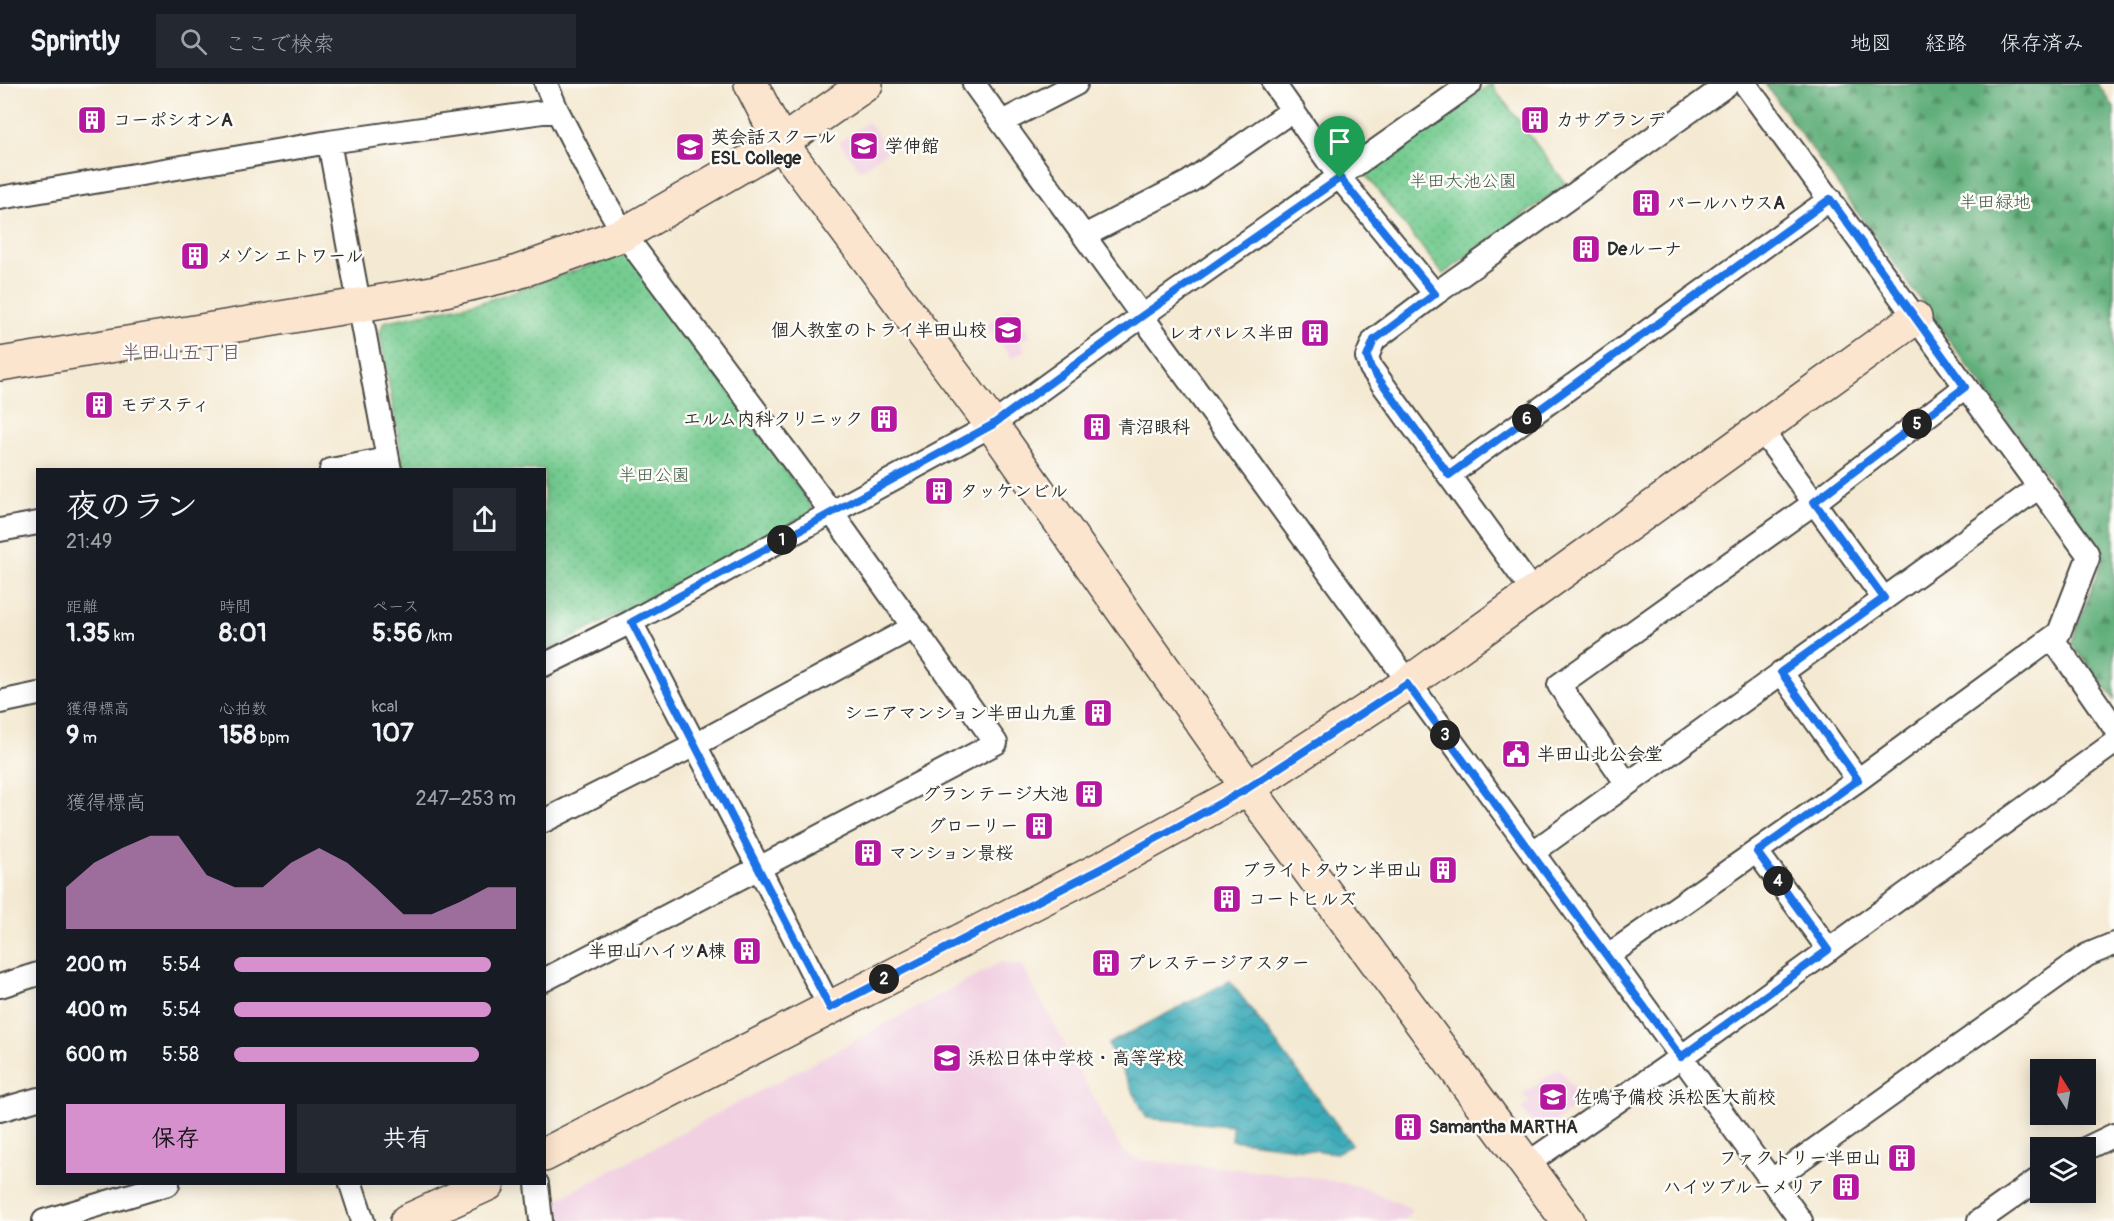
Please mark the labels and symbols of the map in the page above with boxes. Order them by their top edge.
building icon: コーポシオンA [76,104,108,136]
building icon: カサグランデ [1519,104,1551,136]
place label: コーポシオンA [113,109,233,132]
place label: カサグランデ [1556,109,1665,132]
pin [1314,116,1365,178]
place label: 英会話スクール ESL College [711,126,836,170]
school or university icon: 学伸館 [848,130,880,162]
school or university icon: 英会話スクール ESL College [674,131,706,163]
place label: 学伸館 [885,135,939,158]
park label: 半田大池公園 [1409,170,1517,193]
building icon: パールハウスA [1630,187,1662,219]
park label: 半田緑地 [1959,191,2031,214]
place label: パールハウスA [1667,192,1785,215]
building icon: Deルーナ [1570,233,1602,265]
place label: Deルーナ [1607,238,1682,261]
building icon: メゾン エトワール [179,240,211,272]
place label: メゾン エトワール [216,245,363,268]
school or university icon: 個人教室のトライ半田山校 [992,314,1024,346]
building icon: レオパレス半田 [1299,317,1331,349]
place label: 個人教室のトライ半田山校 [771,319,987,342]
place label: レオパレス半田 [1168,322,1294,345]
district label: 半田山五丁目 [121,340,241,365]
building icon: モデスティ [83,389,115,421]
place label: モデスティ [120,394,210,417]
building icon: エルム内科クリニック [868,403,900,435]
pin: 6 [1512,404,1542,434]
place label: エルム内科クリニック [683,408,863,431]
pin: 5 [1902,409,1932,439]
building icon: 青沼眼科 [1081,411,1113,443]
place label: 青沼眼科 [1118,416,1190,439]
park label: 半田公園 [618,464,690,487]
building icon: タッケンビル [923,475,955,507]
place label: タッケンビル [960,480,1068,503]
pin: 1 [767,525,797,555]
building icon: シニアマンション半田山九重 [1082,697,1114,729]
place label: シニアマンション半田山九重 [844,702,1077,725]
pin: 3 [1430,720,1460,750]
public building icon: 半田山北公会堂 [1500,738,1532,770]
place label: 半田山北公会堂 [1537,743,1663,766]
building icon: グランテージ大池 [1073,778,1105,810]
place label: グランテージ大池 [922,783,1068,806]
building icon: グローリー [1023,810,1055,842]
place label: グローリー [928,815,1018,838]
building icon: マンション景桜 [852,837,884,869]
place label: マンション景桜 [889,842,1014,865]
building icon: ブライトタウン半田山 [1427,854,1459,886]
place label: ブライトタウン半田山 [1242,859,1422,882]
pin: 4 [1763,866,1793,896]
building icon: コートヒルズ [1211,883,1243,915]
place label: コートヒルズ [1248,888,1356,911]
building icon: 半田山ハイツA棟 [731,935,763,967]
place label: 半田山ハイツA棟 [588,940,726,963]
building icon: プレステージアスター [1090,947,1122,979]
place label: プレステージアスター [1127,952,1310,975]
pin: 2 [869,964,899,994]
school or university icon: 浜松日体中学校・高等学校 [931,1042,963,1074]
place label: 浜松日体中学校・高等学校 [968,1047,1184,1070]
north arrow [2030,1059,2096,1125]
school or university icon: 佐鳴予備校 浜松医大前校 [1537,1081,1569,1113]
place label: 佐鳴予備校 浜松医大前校 [1574,1086,1776,1109]
building icon: Samantha MARTHA [1392,1111,1424,1143]
place label: Samantha MARTHA [1429,1116,1578,1139]
building icon: ファクトリー半田山 [1886,1142,1918,1174]
place label: ファクトリー半田山 [1719,1147,1881,1170]
building icon: ハイツブルーメリア [1830,1171,1862,1203]
place label: ハイツブルーメリア [1663,1176,1825,1199]

